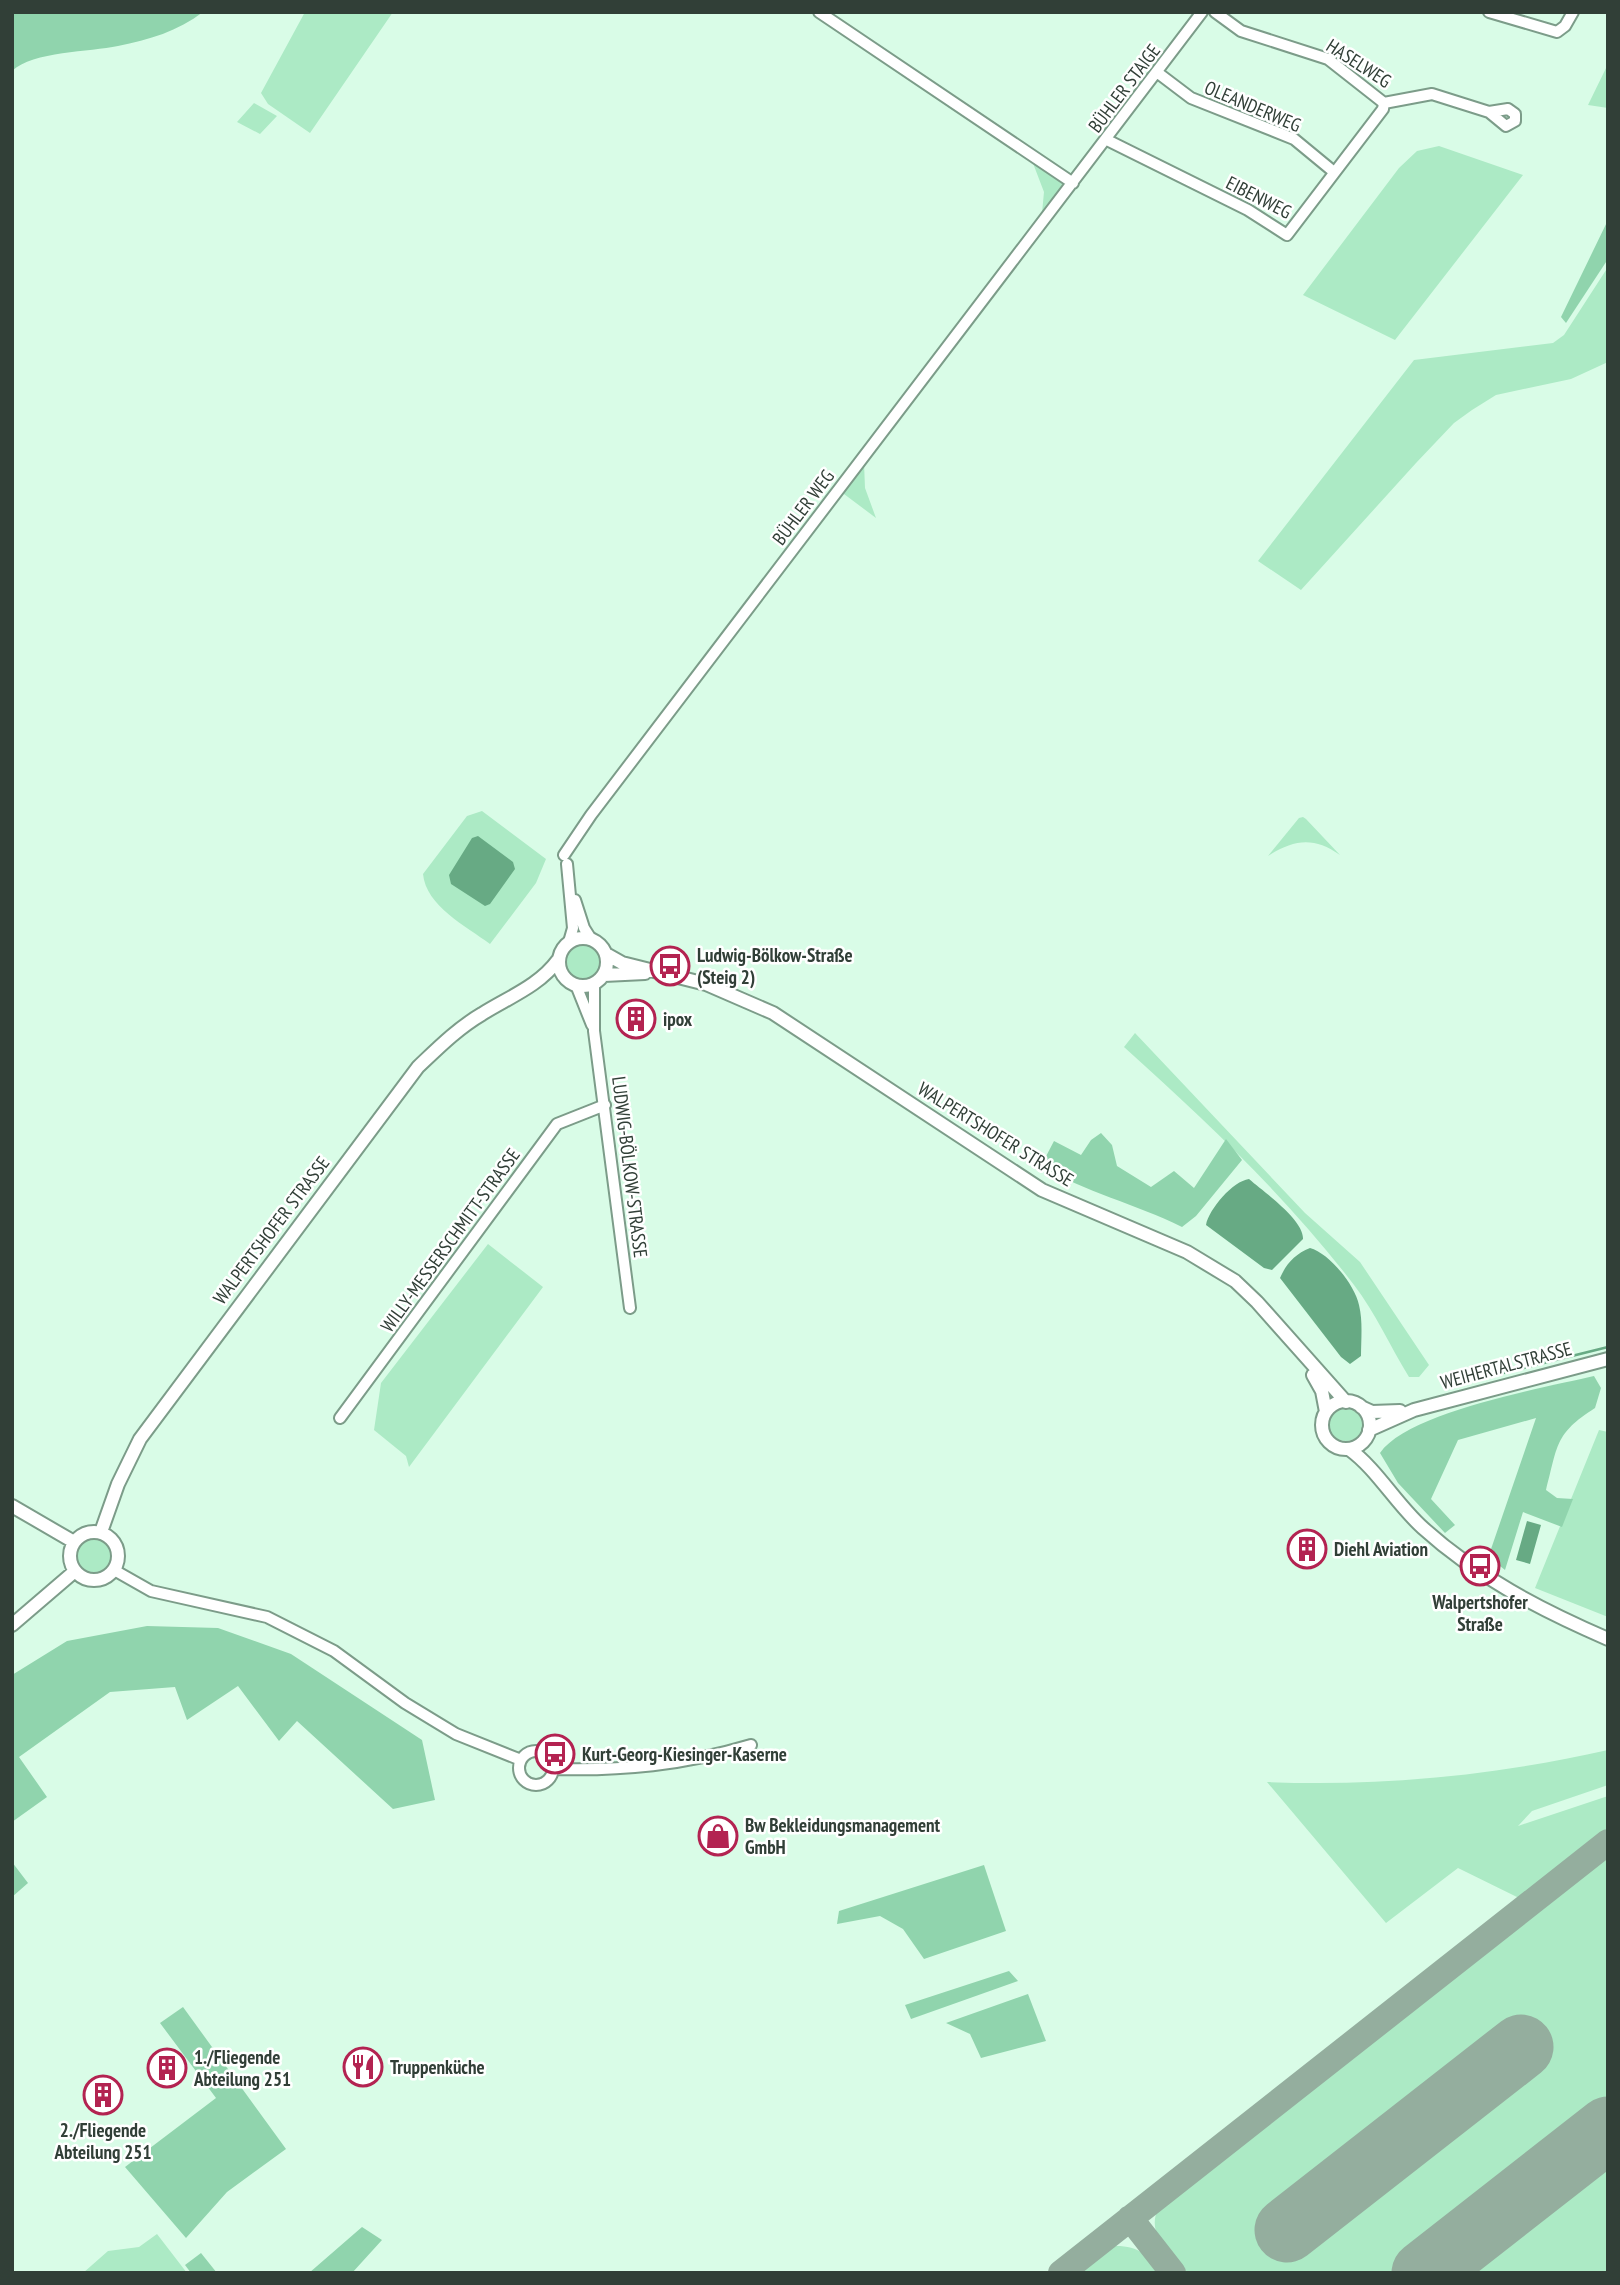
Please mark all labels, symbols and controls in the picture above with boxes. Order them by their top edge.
street label: HASELWEG [1322,33,1396,93]
street label: BÜHLER STAIGE [1083,39,1165,137]
street label: OLEANDERWEG [1201,75,1305,137]
street label: EIBENWEG [1222,170,1296,224]
street label: BÜHLER WEG [767,465,839,549]
place label: Ludwig-Bölkow-Straße (Steig 2) [697,943,853,989]
bus stop icon: Ludwig-Bölkow-Straße (Steig 2) [649,945,691,987]
building icon: ipox [615,998,657,1040]
place label: ipox [663,1007,693,1031]
street label: LUDWIG-BÖLKOW-STRASSE [607,1075,653,1259]
street label: WALPERTSHOFER STRASSE [914,1076,1078,1192]
street label: WILLY-MESSERSCHMITT-STRASSE [375,1143,525,1337]
street label: WALPERTSHOFER STRASSE [207,1151,335,1309]
street label: WEIHERTALSTRASSE [1438,1336,1574,1394]
building icon: Diehl Aviation [1286,1528,1328,1570]
place label: Diehl Aviation [1334,1537,1428,1561]
bus stop icon: Walpertshofer Straße [1459,1545,1501,1587]
place label: Walpertshofer Straße [1431,1590,1528,1636]
bus stop icon: Kurt-Georg-Kiesinger-Kaserne [534,1733,576,1775]
place label: Kurt-Georg-Kiesinger-Kaserne [582,1742,787,1766]
place label: Bw Bekleidungsmanagement GmbH [745,1813,941,1859]
shop icon: Bw Bekleidungsmanagement GmbH [697,1815,739,1857]
place label: 1./Fliegende Abteilung 251 [193,2045,291,2091]
restaurant icon: Truppenküche [342,2046,384,2088]
building icon: 1./Fliegende Abteilung 251 [146,2047,188,2089]
place label: Truppenküche [390,2055,485,2079]
building icon: 2./Fliegende Abteilung 251 [82,2074,124,2116]
place label: 2./Fliegende Abteilung 251 [53,2118,152,2164]

